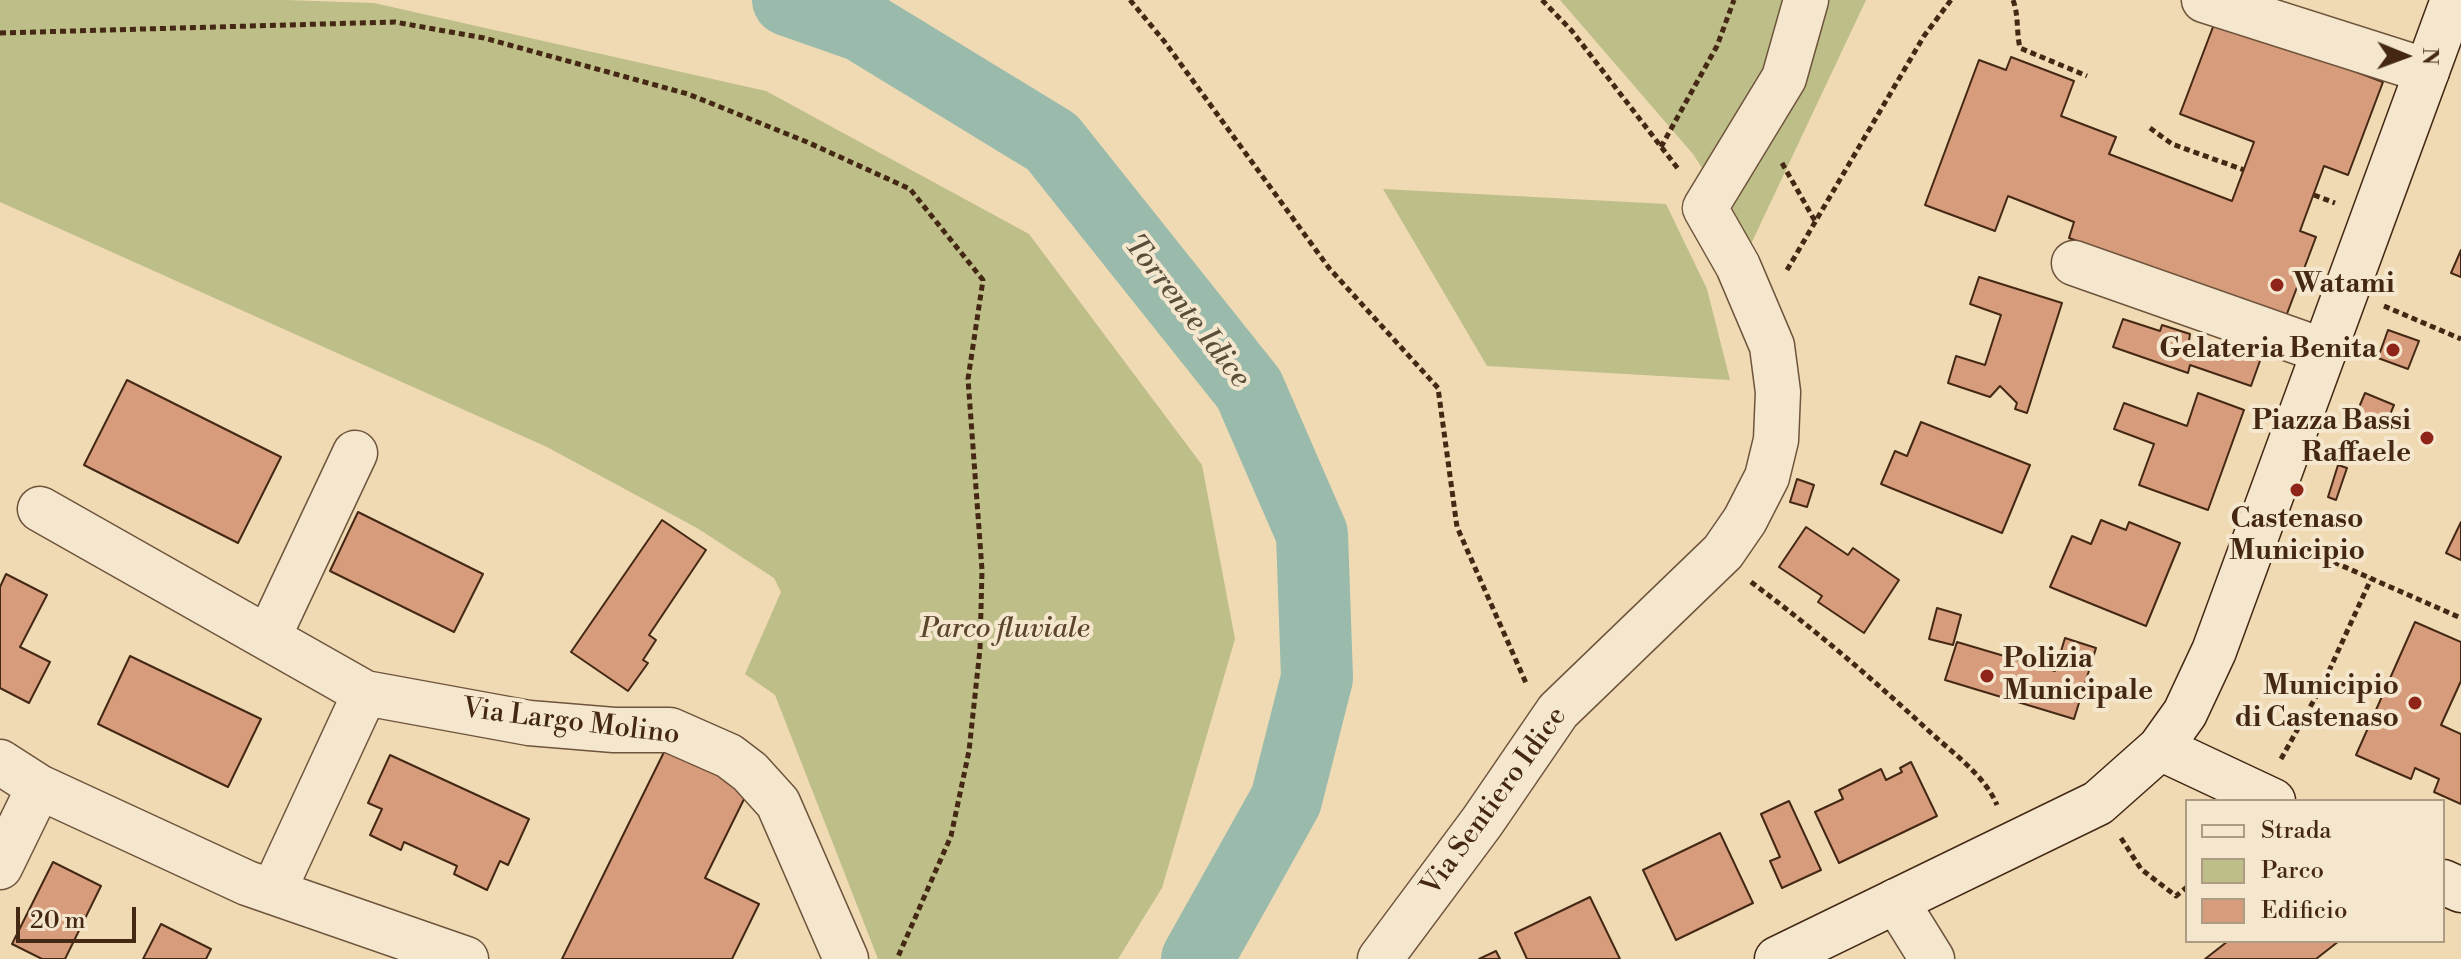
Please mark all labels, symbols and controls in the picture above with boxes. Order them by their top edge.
north arrow [2365,16,2445,96]
text: N [2416,47,2443,65]
water label: Torrente Idice [1115,228,1257,396]
place label: Watami [2293,268,2395,302]
marker: Watami [2268,276,2286,294]
place label: Gelateria Benita [2159,333,2377,367]
marker: Gelateria Benita [2384,341,2402,359]
place label: Piazza Bassi Raffaele [2252,405,2411,471]
marker: Piazza Bassi Raffaele [2418,429,2436,447]
marker: Castenaso Municipio [2288,481,2306,499]
place label: Castenaso Municipio [2229,503,2365,569]
park label: Parco fluviale [920,613,1090,647]
place label: Polizia Municipale [2003,643,2153,709]
marker: Polizia Municipale [1978,667,1996,685]
place label: Municipio di Castenaso [2235,670,2399,736]
street label: Via Largo Molino [460,693,682,753]
marker: Municipio di Castenaso [2406,694,2424,712]
street label: Via Sentiero Idice [1415,701,1575,903]
legend [2185,799,2445,943]
text: Strada [2261,816,2331,846]
text: Parco [2261,856,2324,886]
scale bar [20,891,140,941]
text: Edificio [2261,896,2347,926]
text: 20 m [30,906,86,936]

